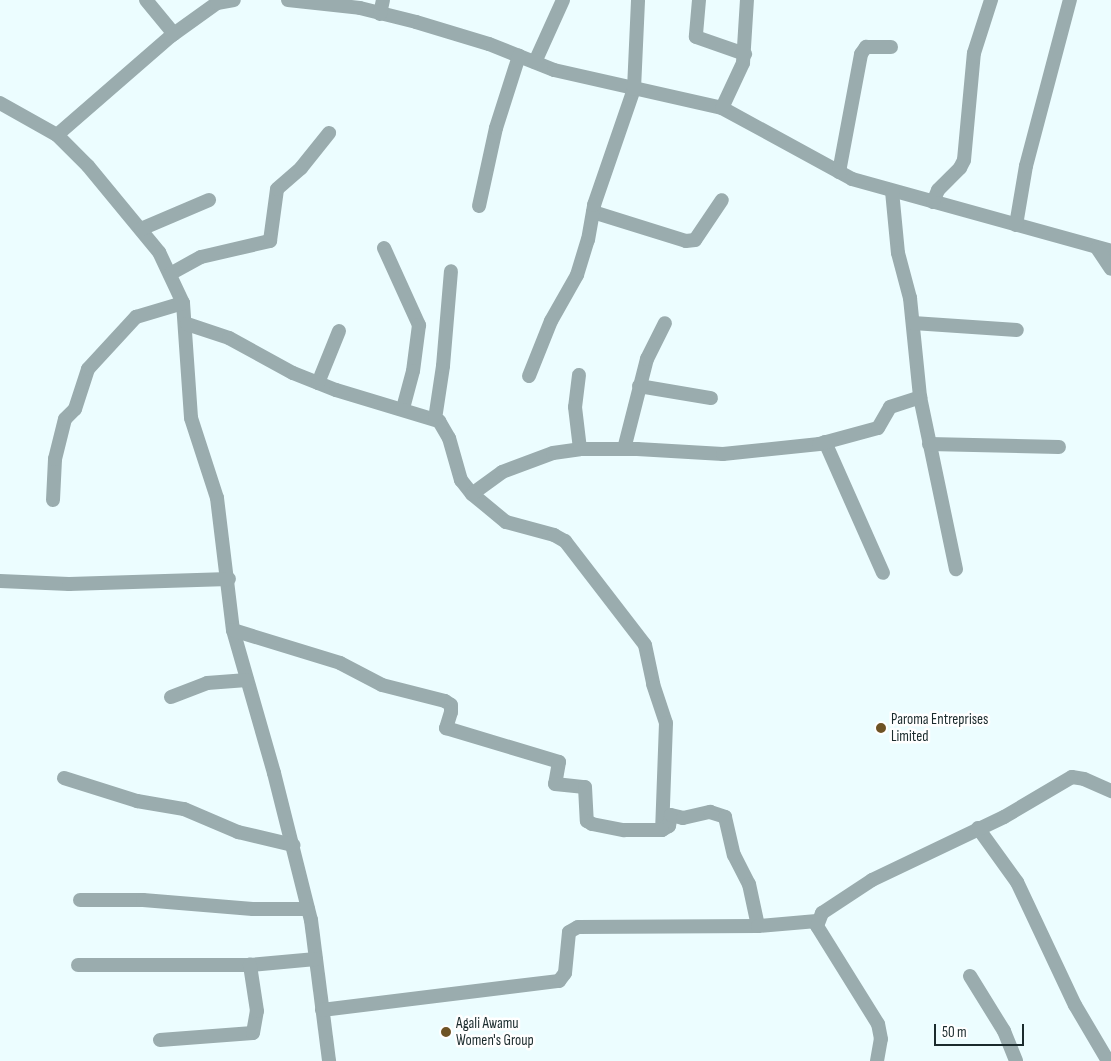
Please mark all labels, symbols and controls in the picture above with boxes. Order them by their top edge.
place label: Paroma Entreprises Limited [891,710,988,745]
marker: Paroma Entreprises Limited [875,722,887,734]
place label: Agali Awamu Women's Group [456,1014,534,1049]
scale bar [936,1014,1026,1046]
text: 50 m [942,1023,967,1042]
marker: Agali Awamu Women's Group [440,1026,452,1038]

